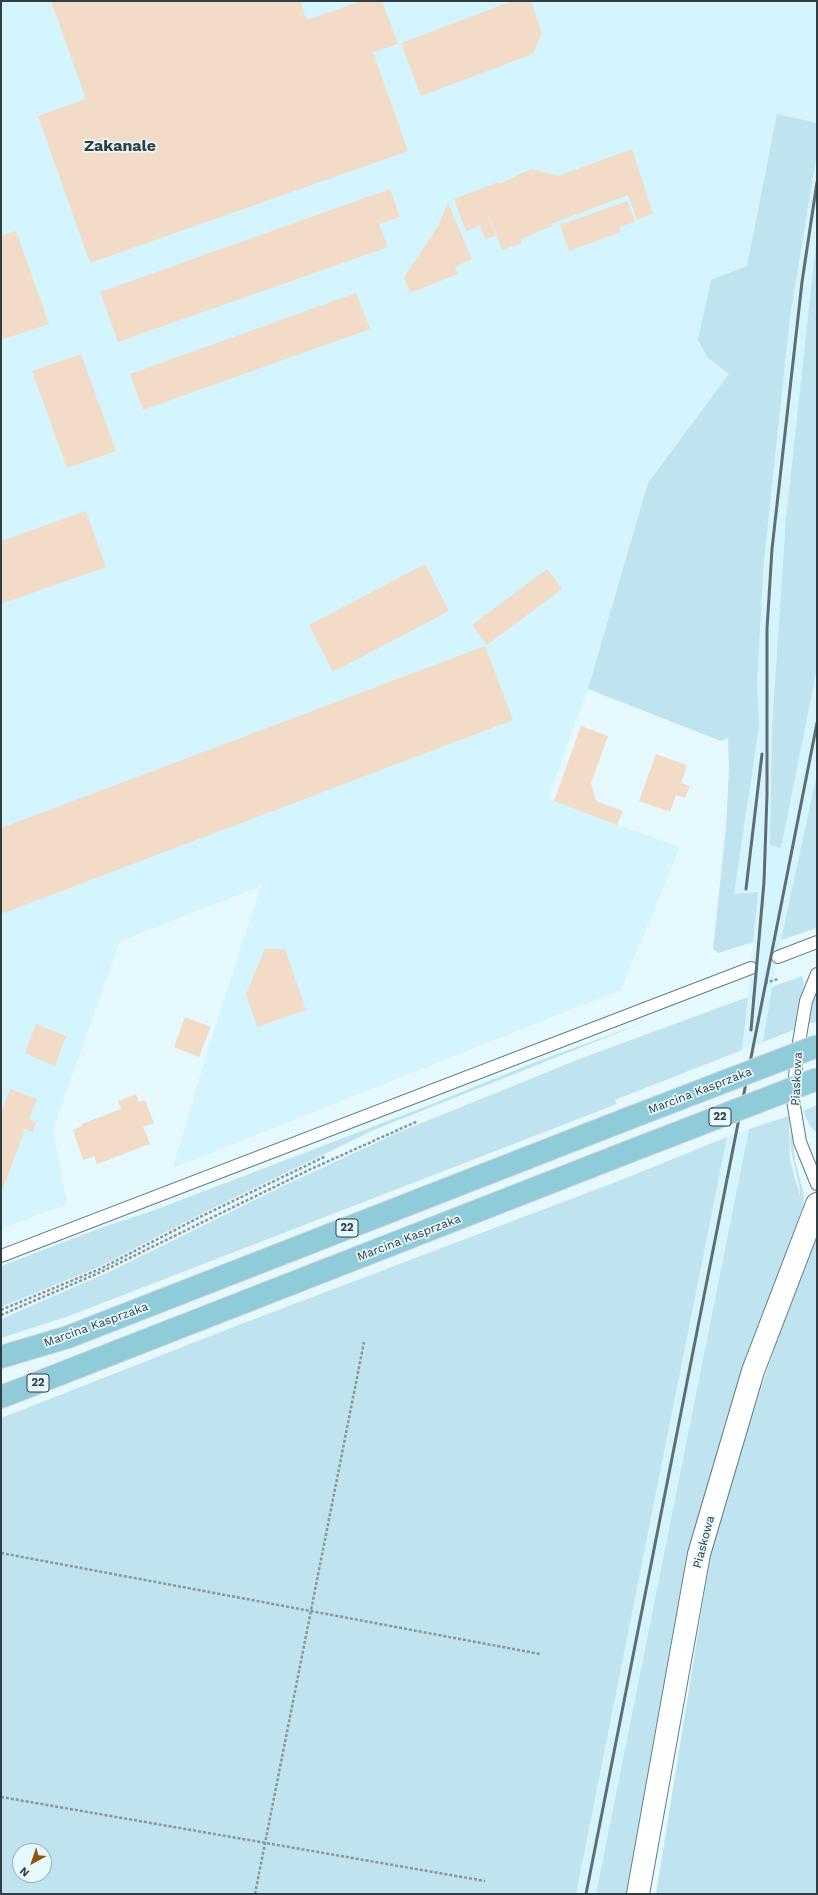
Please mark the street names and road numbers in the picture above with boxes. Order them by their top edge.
street label: Piaskowa [788,1052,806,1106]
street label: Marcina Kasprzaka [646,1065,754,1117]
road number: 22 [709,1108,731,1126]
street label: Marcina Kasprzaka [355,1212,463,1264]
road number: 22 [336,1219,358,1237]
street label: Marcina Kasprzaka [42,1299,150,1351]
road number: 22 [27,1374,49,1392]
street label: Piaskowa [690,1514,718,1570]

